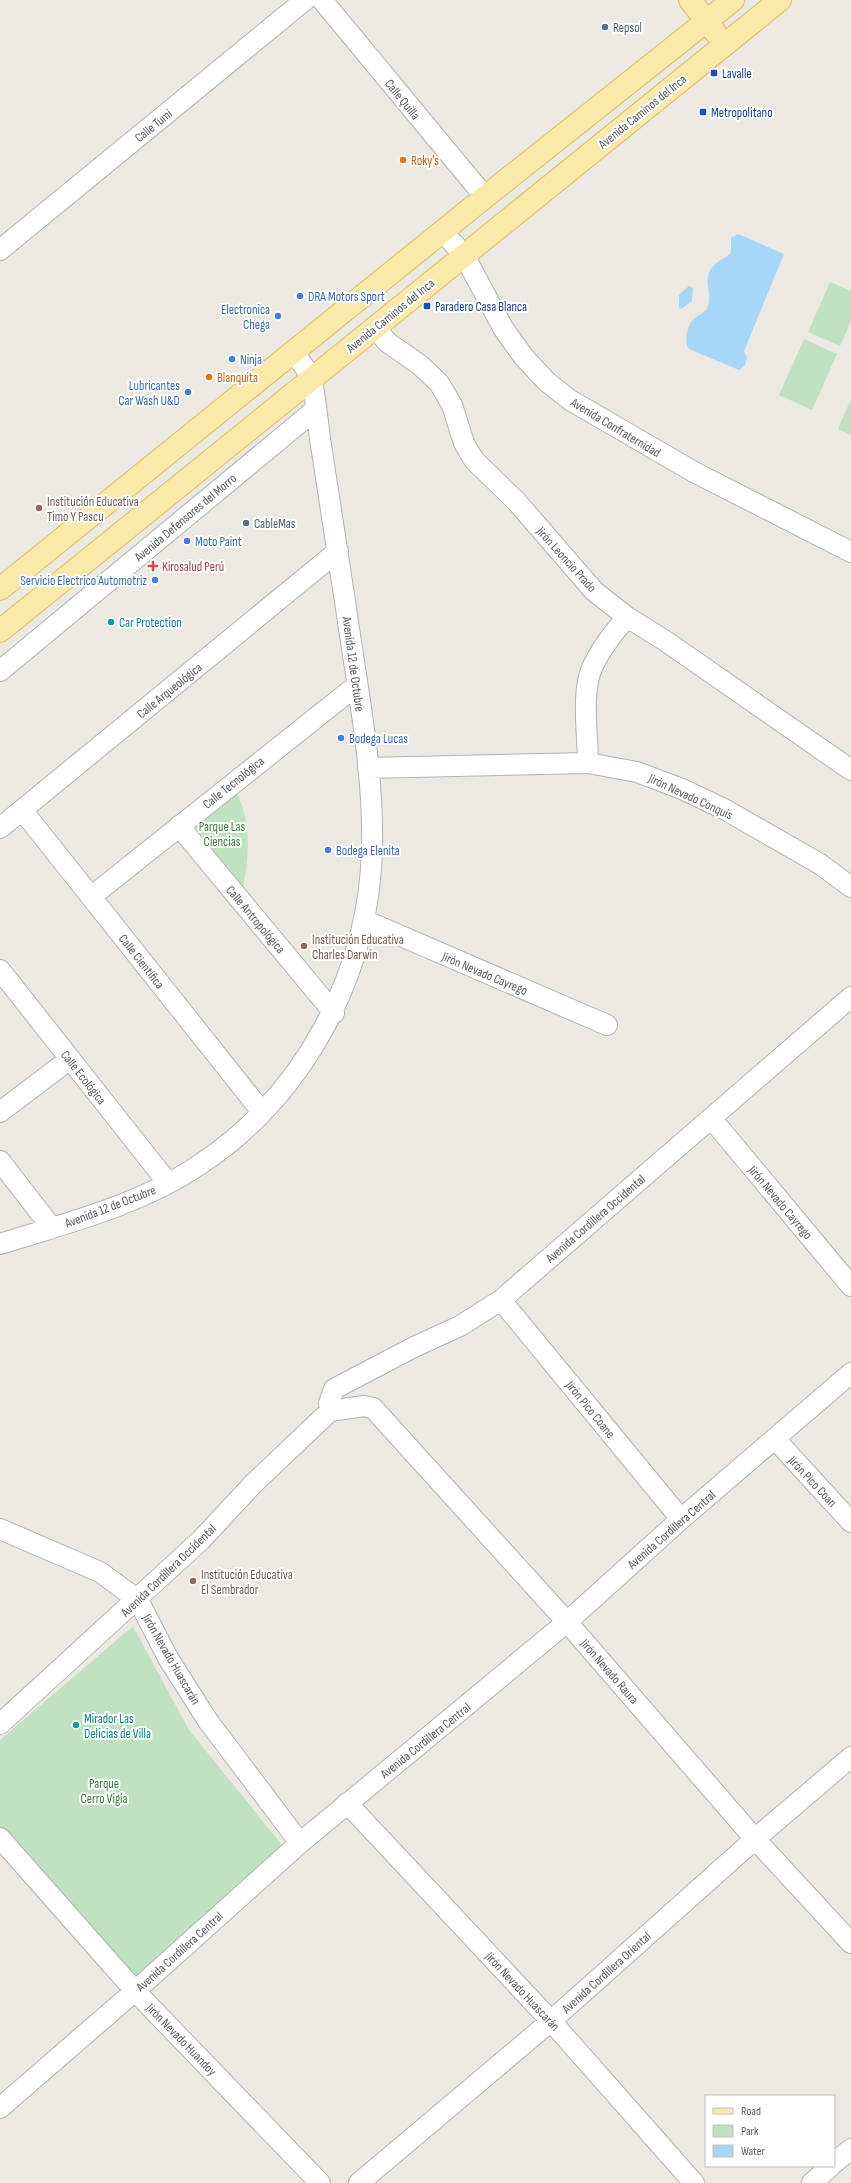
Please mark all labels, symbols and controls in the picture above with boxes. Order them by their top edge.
place label: Repsol [613,20,642,36]
marker: Repsol [600,22,610,32]
place label: Lavalle [722,66,752,82]
marker: Lavalle [709,68,719,78]
street label: Avenida Caminos del Inca [594,71,690,153]
street label: Calle Quilla [381,76,423,123]
place label: Metropolitano [711,105,773,121]
street label: Calle Tumi [132,106,176,146]
marker: Metropolitano [698,107,708,117]
place label: Roky's [411,153,439,169]
marker: Roky's [398,155,408,165]
street label: Avenida Caminos del Inca [342,275,438,357]
place label: DRA Motors Sport [308,289,385,305]
marker: DRA Motors Sport [295,291,305,301]
place label: Paradero Casa Blanca [435,299,527,315]
marker: Paradero Casa Blanca [422,301,432,311]
place label: Electronica Chega [221,302,270,333]
marker: Electronica Chega [273,311,283,321]
place label: Ninja [240,352,262,368]
marker: Ninja [227,354,237,364]
place label: Blanquita [217,370,258,386]
marker: Blanquita [204,372,214,382]
place label: Lubricantes Car Wash U&D [118,378,180,409]
marker: Lubricantes Car Wash U&D [183,387,193,397]
street label: Avenida Confraternidad [567,394,663,461]
street label: Avenida Defensores del Morro [131,470,240,566]
place label: Institución Educativa Timo Y Pascu [47,494,139,525]
marker: Institución Educativa Timo Y Pascu [34,503,44,513]
place label: CableMas [254,516,296,532]
marker: CableMas [241,518,251,528]
street label: Jirón Leoncio Prado [532,523,600,596]
place label: Moto Paint [195,534,242,550]
marker: Moto Paint [182,536,192,546]
place label: Kirosalud Perú [162,559,224,575]
marker: Kirosalud Perú [147,560,159,572]
place label: Servicio Electrico Automotriz [20,573,147,589]
marker: Servicio Electrico Automotriz [150,575,160,585]
place label: Car Protection [119,615,182,631]
street label: Avenida 12 de Octubre [338,615,368,713]
marker: Car Protection [106,617,116,627]
street label: Calle Arqueológica [134,660,206,722]
place label: Bodega Lucas [349,731,408,747]
marker: Bodega Lucas [336,733,346,743]
street label: Calle Tecnológica [200,753,268,812]
street label: Jirón Nevado Conquis [645,770,736,824]
park label: Parque Las Ciencias [199,819,246,850]
place label: Bodega Elenita [336,843,400,859]
marker: Bodega Elenita [323,845,333,855]
street label: Calle Antropológica [222,882,288,957]
street label: Calle Científica [115,931,168,992]
place label: Institución Educativa Charles Darwin [312,932,404,963]
marker: Institución Educativa Charles Darwin [299,941,309,951]
street label: Jirón Nevado Cayrego [438,948,530,999]
street label: Calle Ecológica [57,1047,109,1108]
street label: Jirón Nevado Cayrego [744,1162,816,1243]
street label: Avenida Cordillera Occidental [542,1171,649,1267]
street label: Avenida 12 de Octubre [62,1182,158,1232]
street label: Jirón Pico Coane [562,1377,618,1442]
street label: Jirón Pico Coan [784,1452,840,1511]
street label: Avenida Cordillera Central [624,1487,719,1573]
street label: Avenida Cordillera Occidental [117,1521,220,1621]
place label: Institución Educativa El Sembrador [201,1567,293,1598]
marker: Institución Educativa El Sembrador [188,1576,198,1586]
street label: Jirón Nevado Huascarán [138,1610,204,1708]
street label: Jirón Nevado Raura [576,1635,642,1707]
street label: Avenida Cordillera Central [376,1699,474,1783]
place label: Mirador Las Delicias de Villa [84,1711,151,1742]
marker: Mirador Las Delicias de Villa [71,1720,81,1730]
park label: Parque Cerro Vigía [80,1776,128,1807]
street label: Avenida Cordillera Central [132,1908,226,1996]
street label: Avenida Cordillera Oriental [558,1929,655,2018]
street label: Jirón Nevado Huascarán [481,1948,563,2034]
street label: Jirón Nevado Huandoy [142,1999,220,2079]
legend [705,2095,835,2167]
text: Road [741,2104,761,2119]
text: Park [741,2124,759,2139]
text: Water [741,2144,765,2159]

